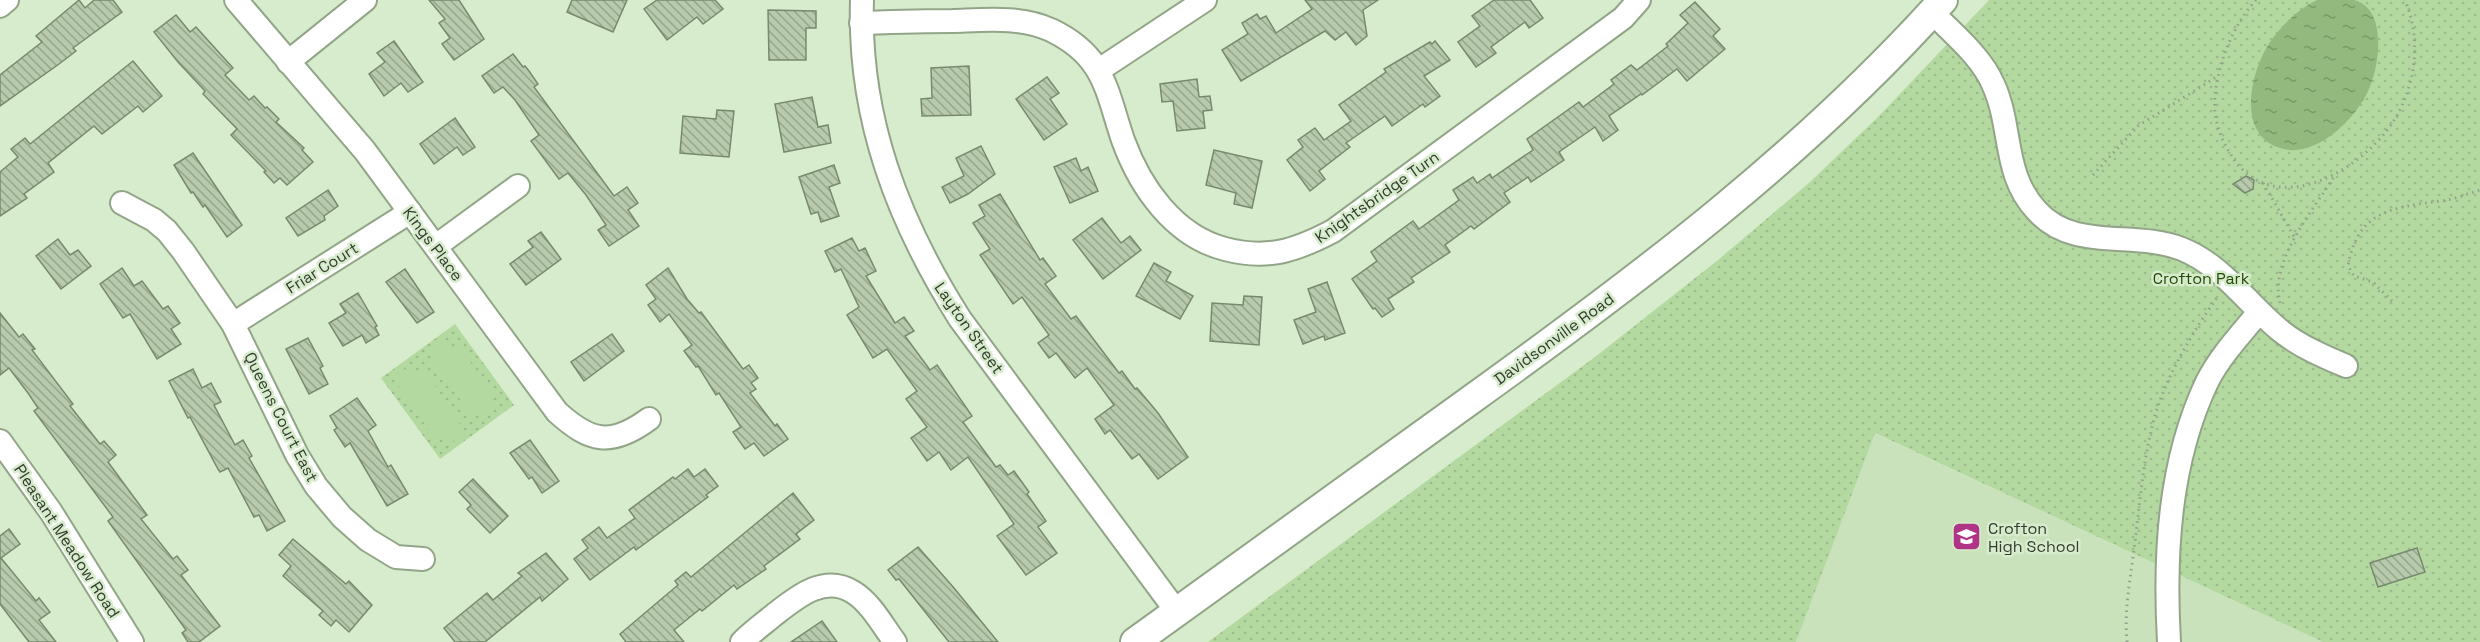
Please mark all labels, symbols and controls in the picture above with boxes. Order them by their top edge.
street label: Knightsbridge Turn [1311,146,1443,248]
street label: Kings Place [398,203,468,285]
street label: Friar Court [282,238,362,298]
park label: Crofton Park [2153,268,2250,289]
street label: Layton Street [930,278,1008,378]
street label: Davidsonville Road [1490,288,1618,390]
street label: Queens Court East [239,349,323,485]
street label: Pleasant Meadow Road [9,460,125,622]
place label: Crofton High School [1988,518,2079,557]
school or university icon: Crofton High School [1951,521,1983,553]

